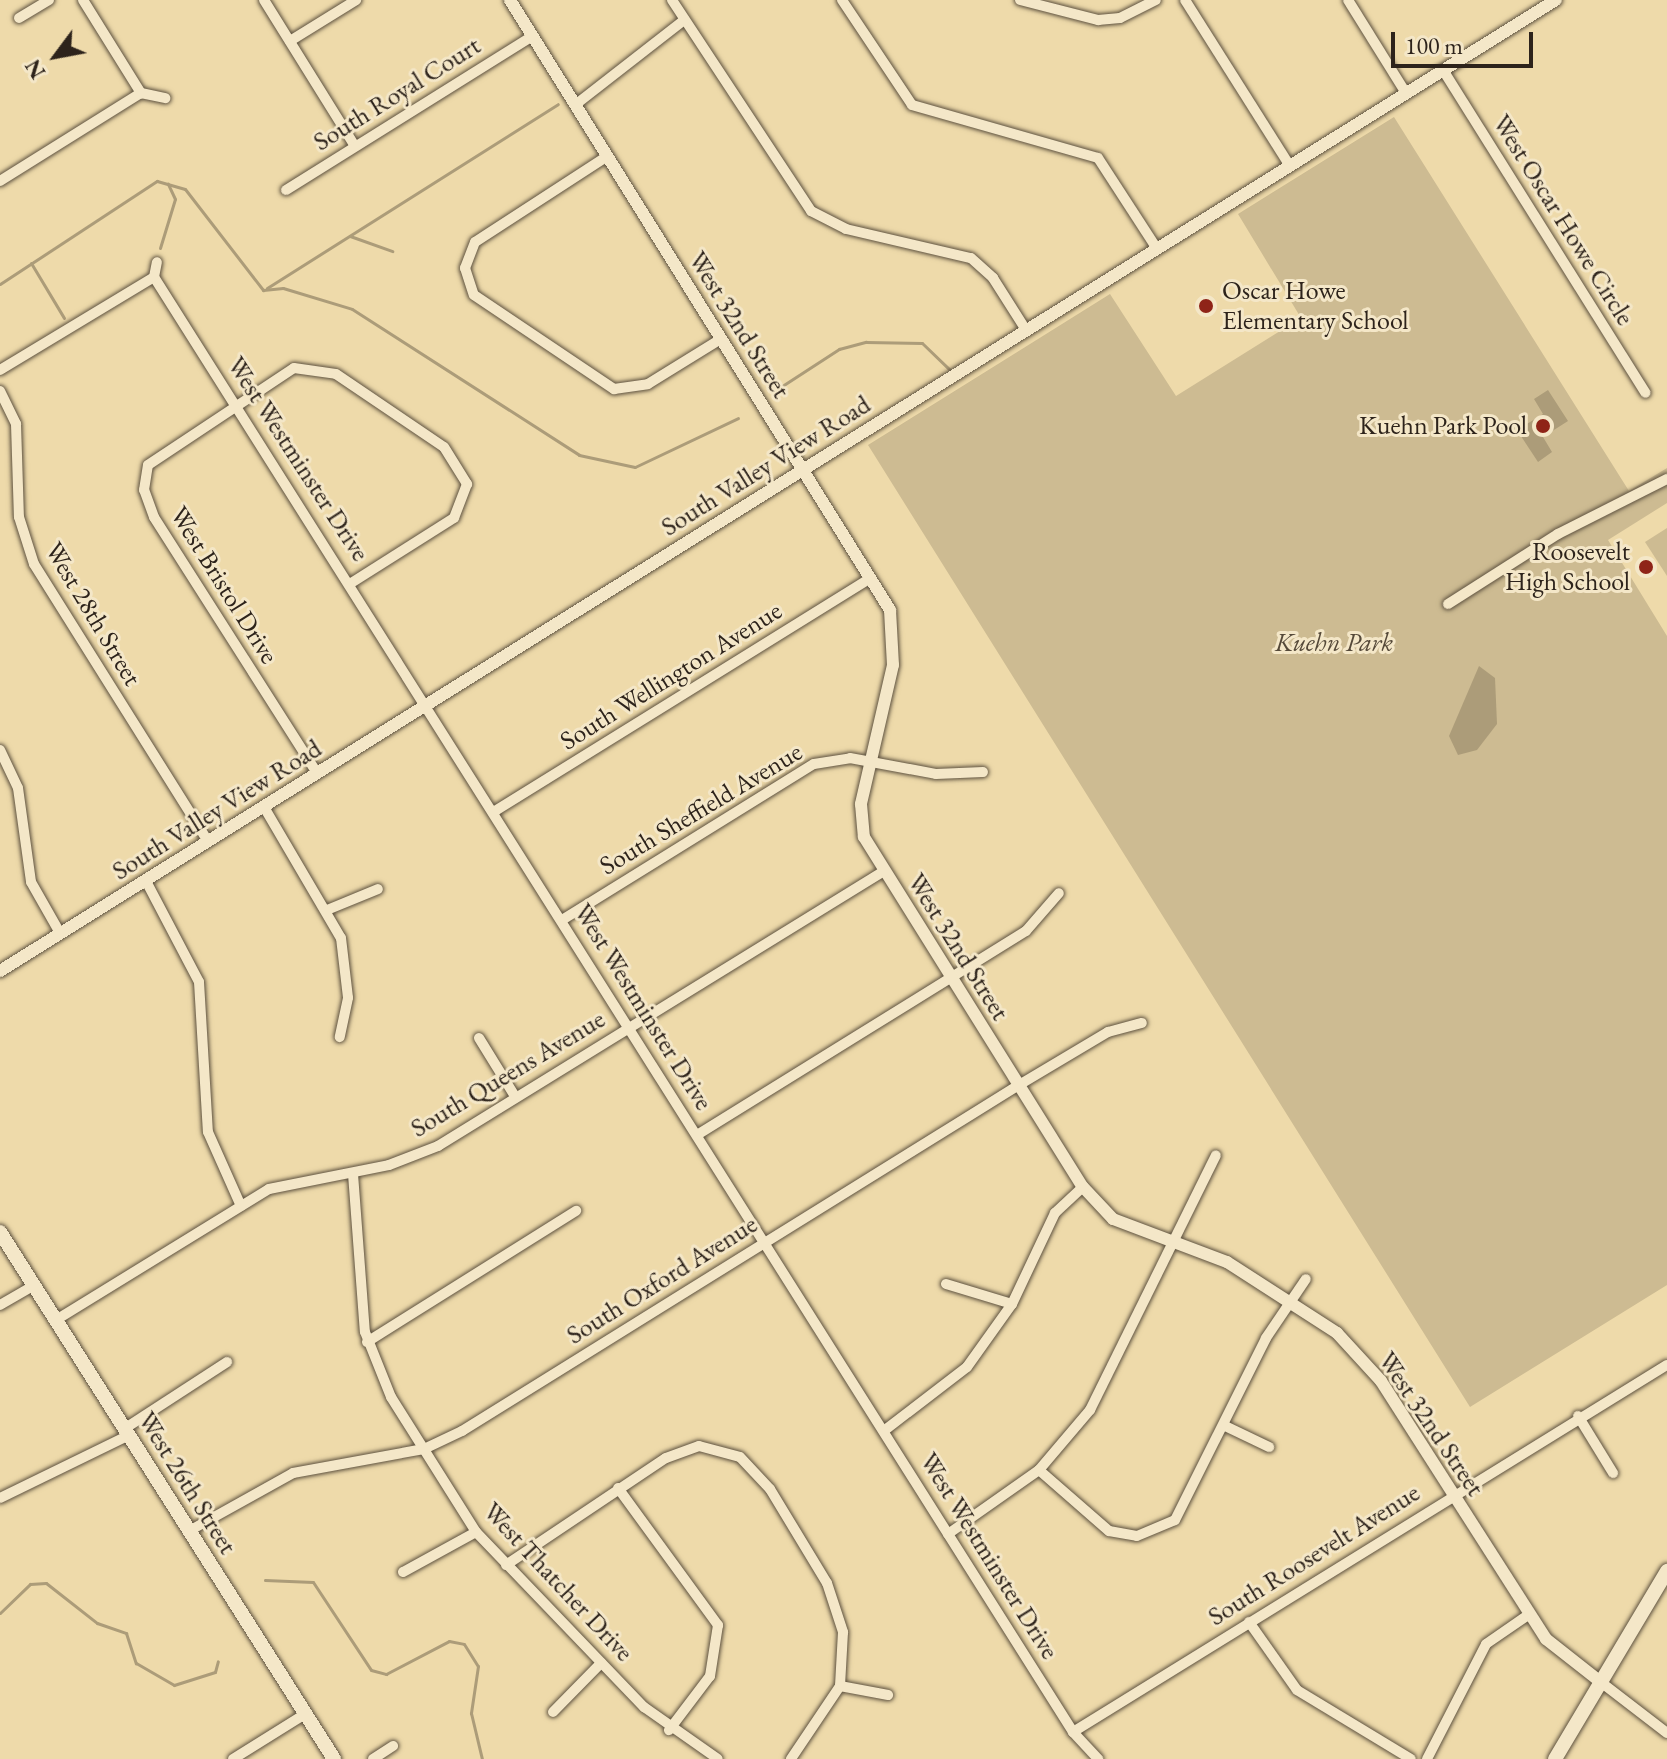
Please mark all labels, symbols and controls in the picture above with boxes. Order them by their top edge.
north arrow [16,16,96,96]
scale bar [1395,16,1537,66]
street label: South Royal Court [308,30,486,158]
text: 100 m [1405,30,1463,61]
text: N [18,54,52,84]
street label: West Oscar Howe Circle [1486,109,1640,331]
street label: West 32nd Street [681,246,797,404]
place label: Oscar Howe Elementary School [1222,275,1409,336]
marker: Oscar Howe Elementary School [1197,297,1215,315]
street label: West Westminster Drive [220,351,376,567]
street label: South Valley View Road [656,389,876,543]
place label: Kuehn Park Pool [1359,410,1527,442]
marker: Kuehn Park Pool [1534,417,1552,435]
street label: West Bristol Drive [163,501,285,669]
place label: Roosevelt High School [1505,536,1630,598]
street label: West 28th Street [38,537,148,691]
marker: Roosevelt High School [1637,558,1655,576]
street label: South Wellington Avenue [555,595,787,757]
park label: Kuehn Park [1275,627,1393,659]
street label: South Valley View Road [107,733,327,887]
street label: South Sheffield Avenue [594,736,808,882]
street label: West 32nd Street [900,868,1016,1026]
street label: West Westminster Drive [567,898,719,1116]
street label: South Queens Avenue [405,1004,611,1144]
street label: South Oxford Avenue [561,1209,763,1351]
street label: West 32nd Street [1371,1346,1491,1502]
street label: West 26th Street [131,1406,243,1560]
street label: West Westminster Drive [913,1447,1065,1665]
street label: South Roosevelt Avenue [1203,1477,1425,1633]
street label: West Thatcher Drive [476,1496,640,1668]

